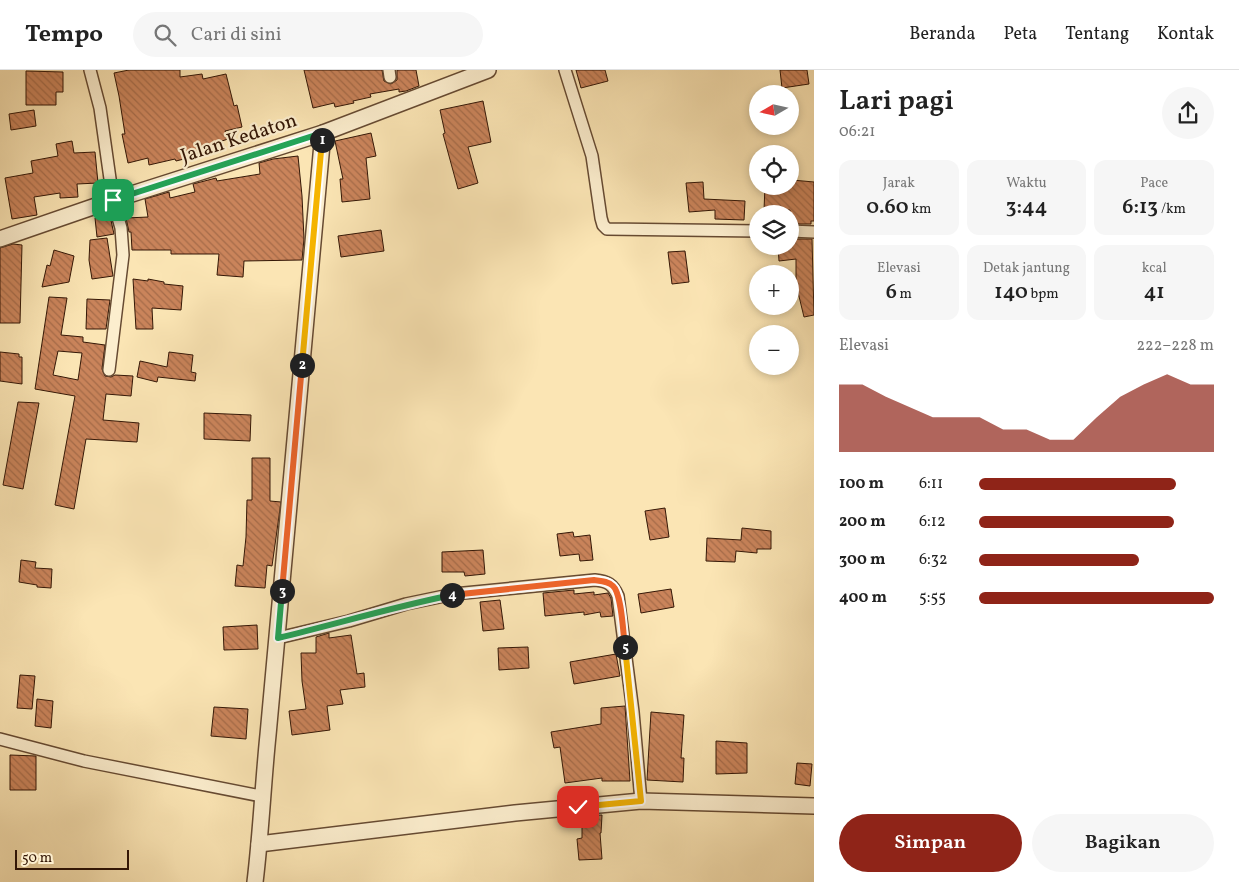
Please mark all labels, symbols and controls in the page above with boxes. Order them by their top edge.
search box [133,12,483,57]
text: Tempo [25,18,103,52]
icon: search [151,21,179,49]
text: Cari di sini [191,22,282,48]
text: Beranda [909,22,975,47]
text: Peta [1003,22,1037,47]
text: Tentang [1065,22,1129,47]
text: Kontak [1157,22,1214,47]
text: Lari pagi [839,82,954,121]
north arrow [749,85,799,135]
map controls [749,85,799,375]
button: share [1162,87,1214,139]
street label: Jalan Kedaton [177,107,301,171]
text: 06:21 [839,121,876,143]
pin: 1 [310,128,334,152]
text: 1 [320,131,325,150]
button: locate [749,145,799,195]
text: Jarak [883,174,915,193]
text: Waktu [1006,174,1047,193]
text: Pace [1140,174,1168,193]
pin [92,179,134,221]
icon: arrive [99,186,127,214]
text: 0.60 [866,193,909,222]
text: 3:44 [1006,193,1047,222]
text: 6:13 [1122,193,1158,222]
text: km [909,200,931,219]
text: /km [1158,200,1186,219]
button: layers [749,205,799,255]
text: Elevasi [877,259,921,278]
text: Detak jantung [983,259,1070,278]
text: kcal [1142,259,1167,278]
button: + [749,265,799,315]
text: 6 [886,278,897,307]
text: 140 [994,278,1028,307]
text: 41 [1144,278,1165,307]
text: m [897,285,912,304]
text: bpm [1028,285,1059,304]
button: − [749,325,799,375]
text: Elevasi [839,335,889,357]
text: 222–228 m [1136,335,1214,357]
pin: 2 [290,352,314,378]
text: 2 [299,356,306,375]
text: 100 m [839,473,884,495]
text: 6:11 [919,473,943,495]
text: 200 m [839,511,886,533]
text: 6:12 [919,511,946,533]
text: 300 m [839,549,885,571]
text: 6:32 [919,549,948,571]
pin: 3 [270,578,294,604]
text: 3 [279,582,286,601]
pin: 4 [440,582,464,608]
text: 4 [448,586,457,605]
text: 400 m [839,587,887,609]
text: 5:55 [919,587,946,609]
pin: 5 [612,634,638,660]
text: 5 [622,638,629,657]
pin [557,786,599,828]
icon: check [564,793,592,821]
button: Simpan [839,814,1022,872]
button: Bagikan [1032,814,1214,872]
scale bar [15,847,129,870]
text: 50 m [22,849,52,868]

